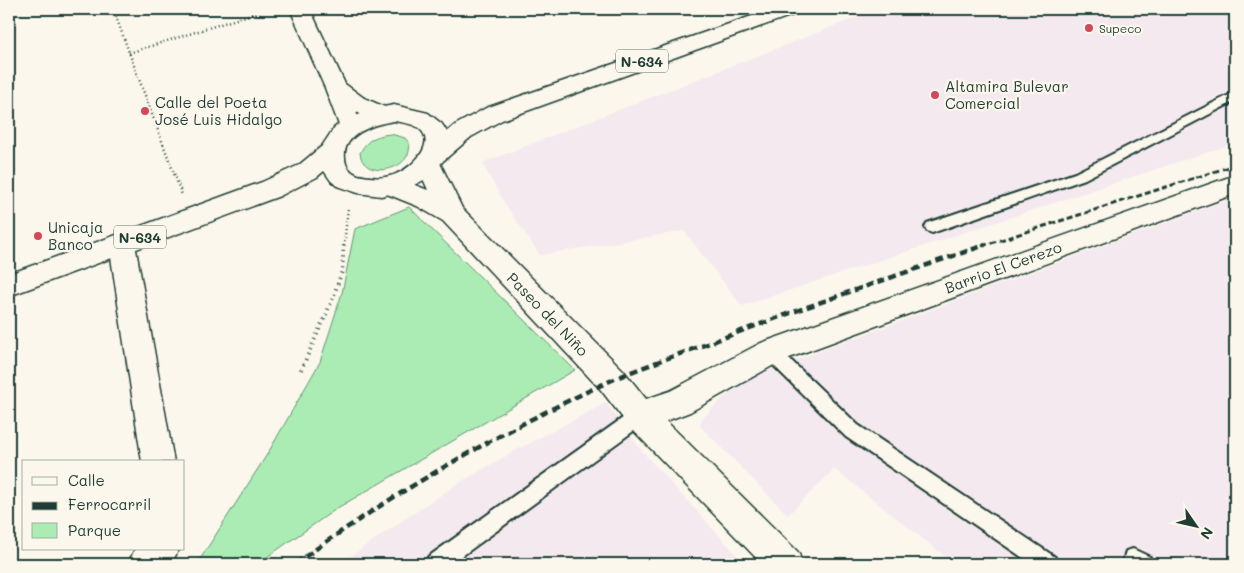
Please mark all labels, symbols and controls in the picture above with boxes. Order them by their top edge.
place label: Supeco [1099,20,1141,36]
marker: Supeco [1083,22,1095,34]
road number: N-634 [616,49,668,72]
place label: Altamira Bulevar Comercial [945,76,1069,113]
marker: Altamira Bulevar Comercial [929,89,941,101]
place label: Calle del Poeta José Luis Hidalgo [155,92,282,129]
marker: Calle del Poeta José Luis Hidalgo [139,105,151,117]
place label: Unicaja Banco [48,217,103,254]
road number: N-634 [114,226,166,248]
marker: Unicaja Banco [32,230,44,242]
street label: Barrio El Cerezo [942,236,1064,297]
street label: Paseo del Niño [503,268,593,360]
legend [22,460,185,550]
text: Calle [68,470,105,490]
text: Ferrocarril [68,494,151,514]
north arrow [1172,500,1222,550]
text: Parque [68,520,121,540]
text: N [1196,524,1218,543]

